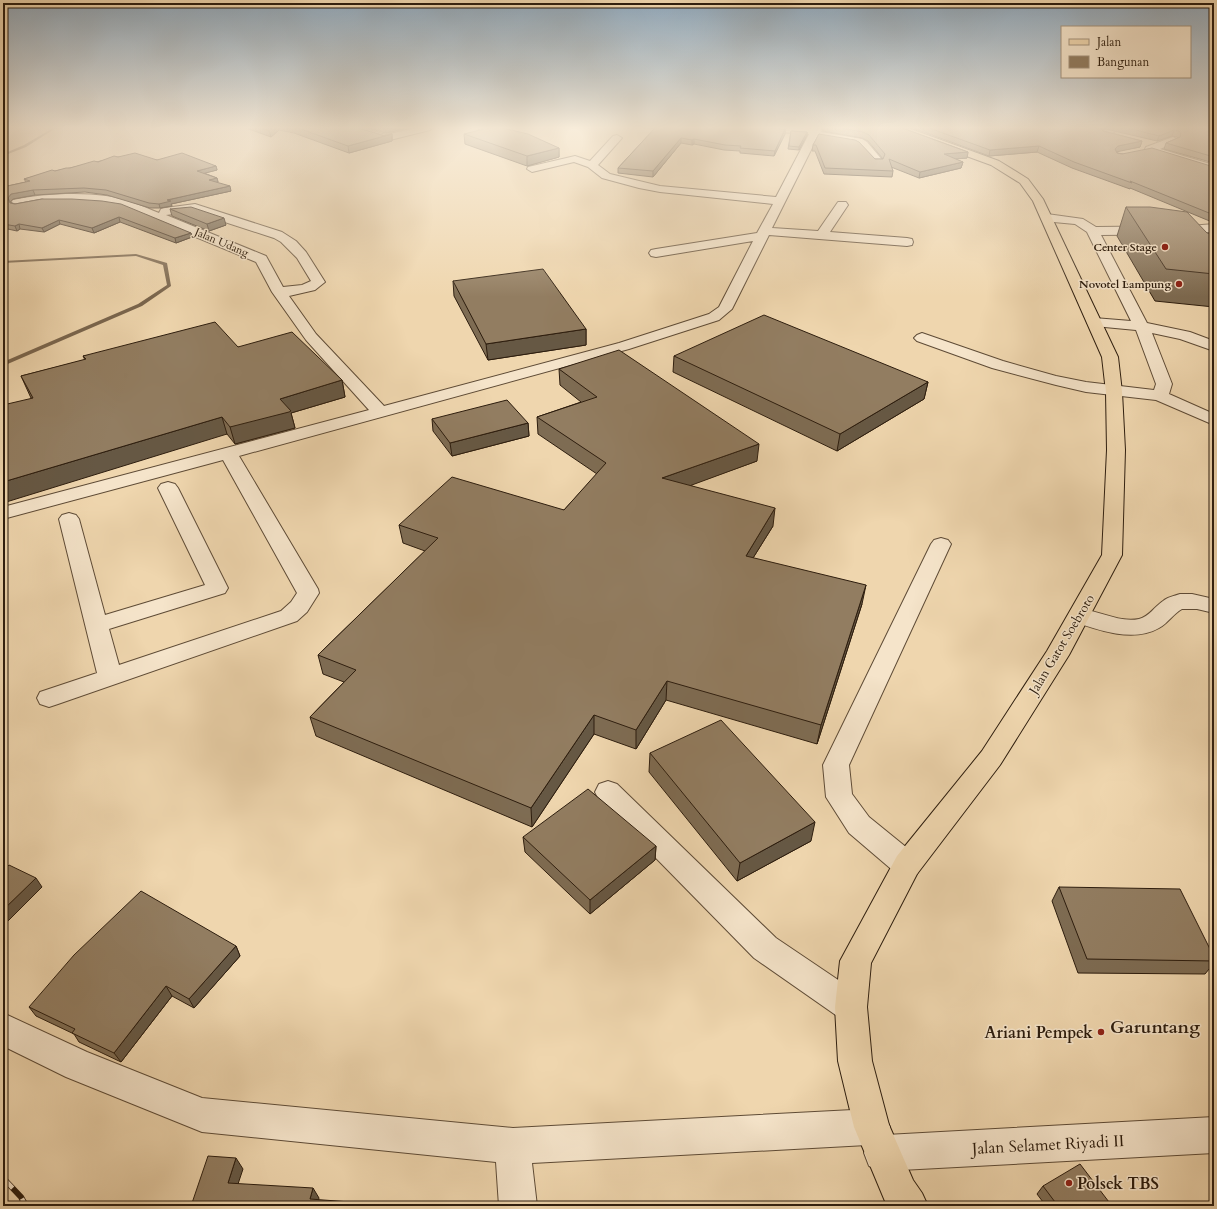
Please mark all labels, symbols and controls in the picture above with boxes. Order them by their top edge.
legend [1061,26,1191,78]
text: Jalan [1095,34,1121,50]
text: Bangunan [1097,54,1149,70]
street label: Jalan Udang [191,224,252,261]
place label: Center Stage [1093,240,1157,255]
marker: Center Stage [1160,242,1170,252]
place label: Novotel Lampung [1079,277,1171,292]
marker: Novotel Lampung [1174,279,1184,289]
street label: Jalan Gatot Soebroto [1024,591,1099,700]
district label: Garuntang [1110,1015,1200,1040]
place label: Ariani Pempek [985,1022,1093,1044]
marker: Ariani Pempek [1096,1027,1106,1037]
street label: Jalan Selamet Riyadi II [969,1130,1125,1160]
place label: Polsek TBS [1077,1173,1159,1195]
marker: Polsek TBS [1064,1178,1074,1188]

